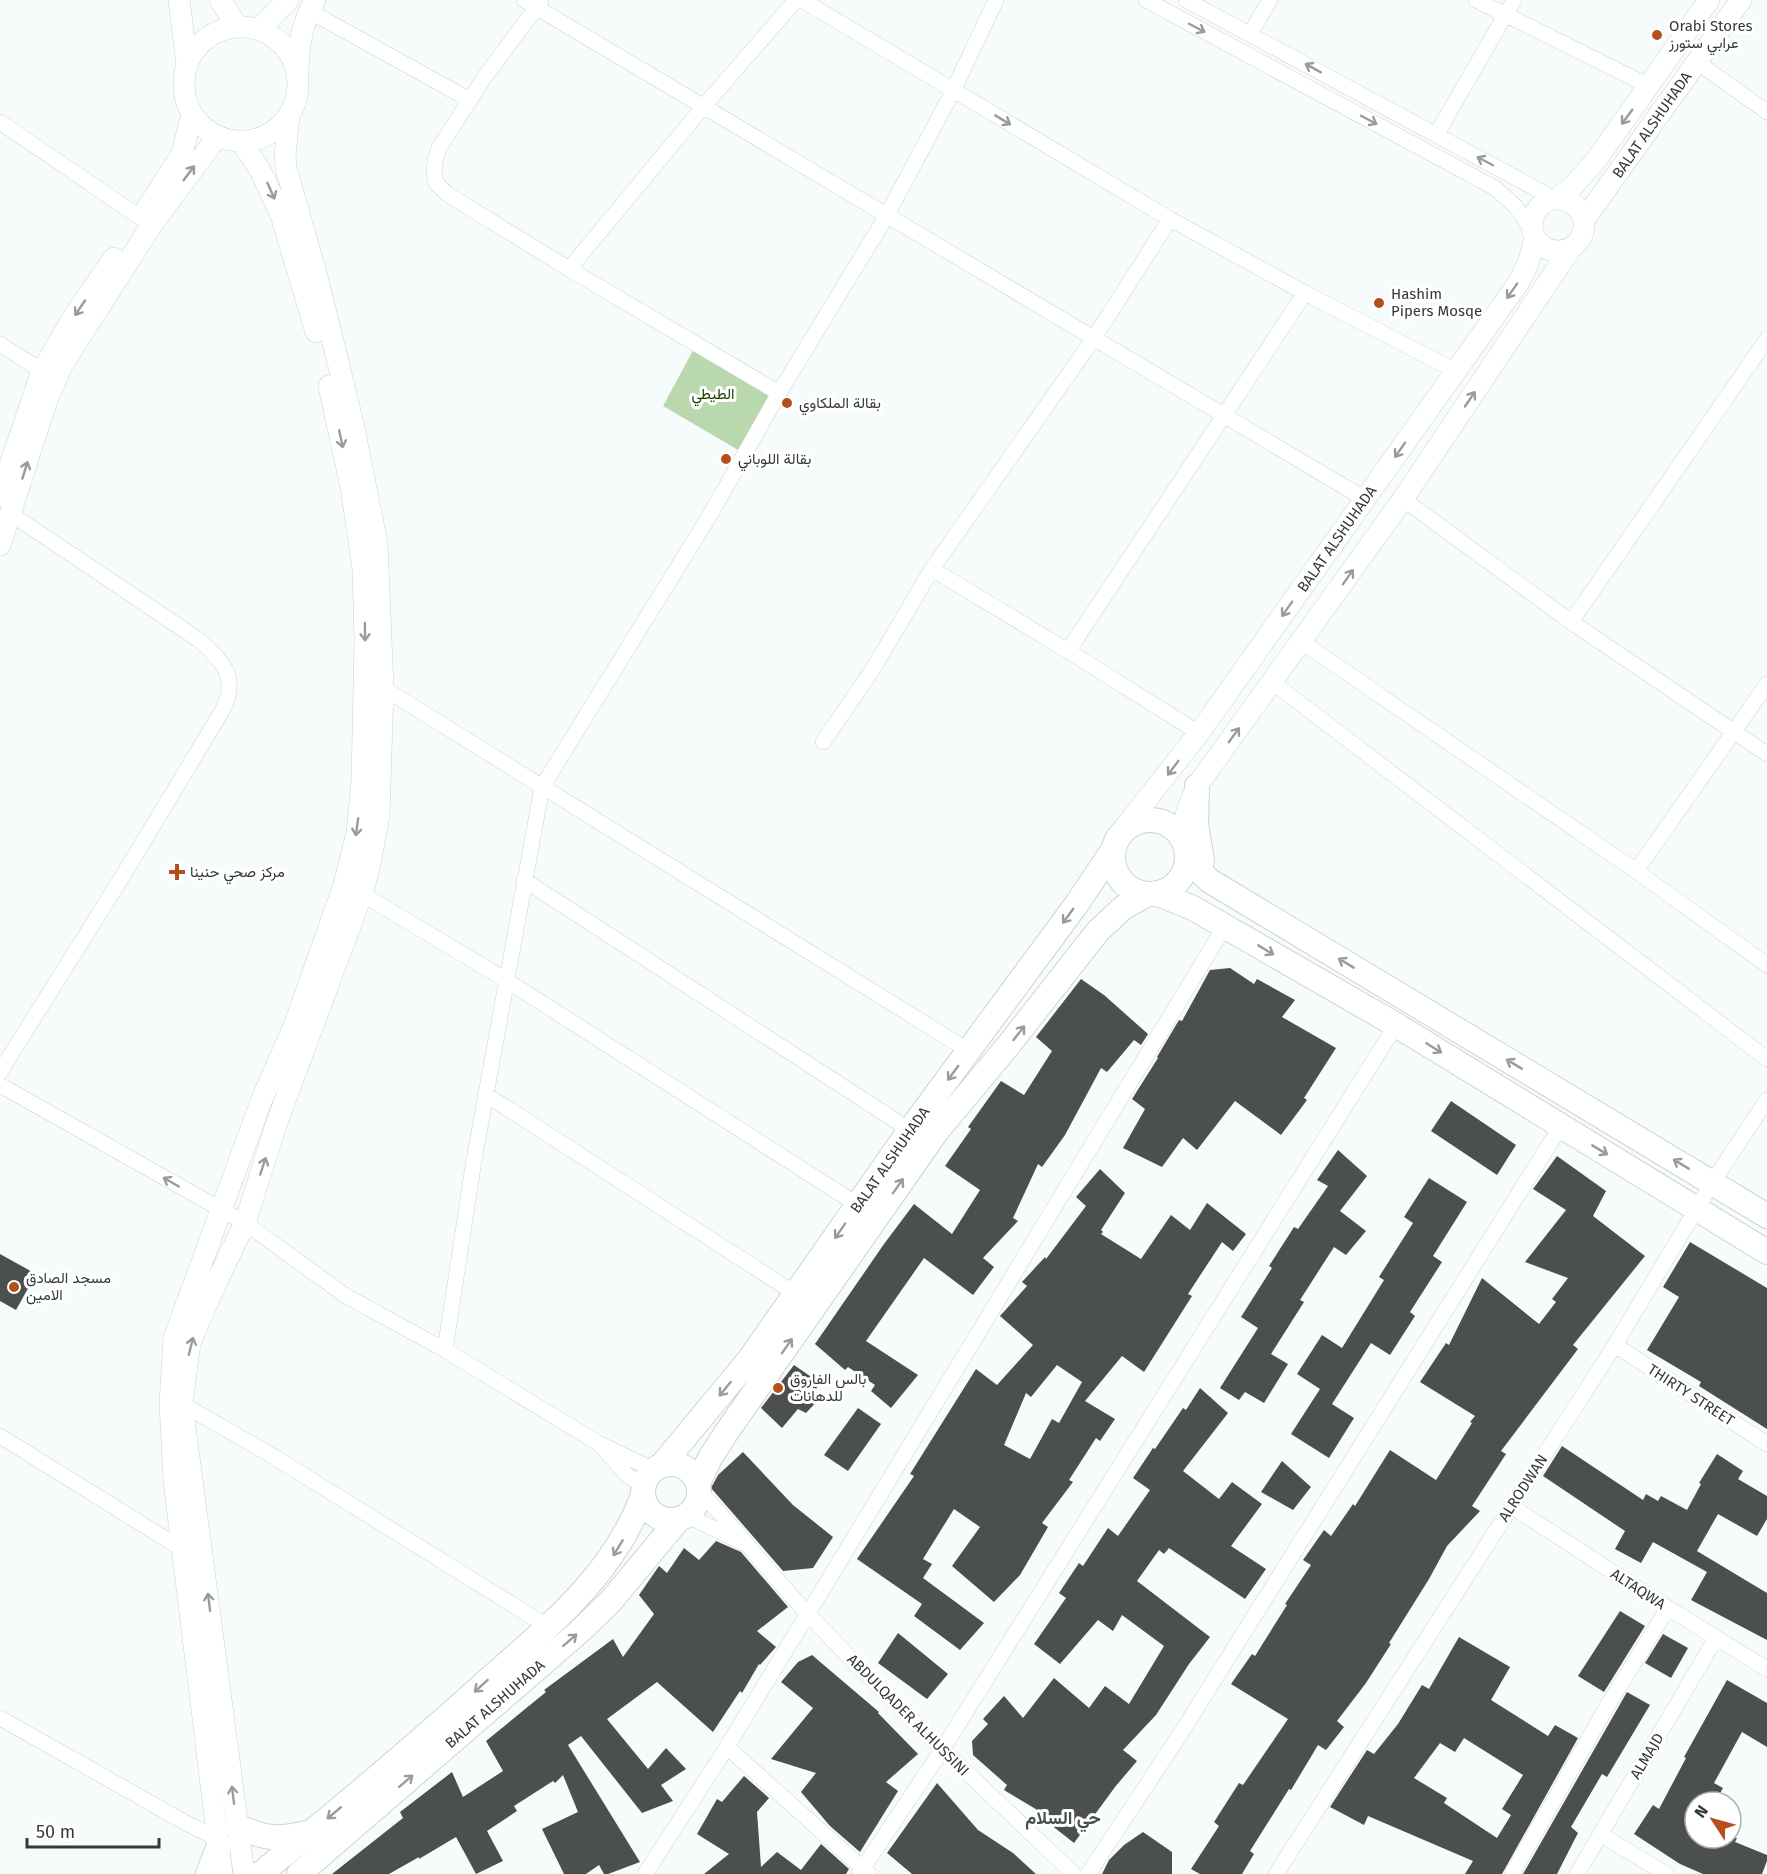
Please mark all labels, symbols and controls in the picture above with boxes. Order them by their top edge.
place label: Orabi Stores عرابي ستورز [1668,17,1753,56]
one-way arrow [1188,23,1206,34]
marker: Orabi Stores عرابي ستورز [1650,28,1664,42]
one-way arrow [1305,62,1323,73]
street label: BALAT ALSHUHADA [1609,68,1696,182]
one-way arrow [1621,109,1633,125]
one-way arrow [1360,114,1377,126]
one-way arrow [995,115,1012,127]
one-way arrow [1476,155,1494,166]
one-way arrow [183,165,196,181]
one-way arrow [265,182,277,200]
one-way arrow [1506,283,1519,299]
place label: Hashim Pipers Mosqe [1391,285,1482,320]
marker: Hashim Pipers Mosqe [1372,296,1386,310]
one-way arrow [73,299,85,316]
park label: الطيطي [691,385,735,407]
one-way arrow [1464,391,1476,408]
place label: بقالة الملكاوي [799,394,881,416]
marker: بقالة الملكاوي [780,396,794,410]
one-way arrow [336,429,347,449]
one-way arrow [1393,442,1406,458]
place label: بقالة اللوباني [738,450,812,472]
marker: بقالة اللوباني [719,452,733,466]
one-way arrow [20,461,31,480]
street label: BALAT ALSHUHADA [1294,482,1381,596]
one-way arrow [1342,570,1354,586]
one-way arrow [1281,601,1293,617]
one-way arrow [359,622,370,642]
one-way arrow [1227,728,1240,744]
one-way arrow [1166,759,1179,775]
one-way arrow [351,817,362,836]
marker: مركز صحي حنينا [168,863,186,881]
place label: مركز صحي حنينا [190,863,285,885]
one-way arrow [1062,907,1075,923]
one-way arrow [1257,945,1274,957]
one-way arrow [1338,957,1355,969]
one-way arrow [1012,1025,1025,1041]
one-way arrow [1425,1043,1442,1055]
one-way arrow [1506,1057,1523,1069]
one-way arrow [946,1064,959,1080]
street label: BALAT ALSHUHADA [847,1103,934,1217]
one-way arrow [1591,1145,1608,1157]
one-way arrow [258,1157,269,1176]
one-way arrow [1673,1158,1690,1170]
one-way arrow [163,1176,180,1188]
one-way arrow [892,1178,904,1195]
one-way arrow [833,1223,846,1239]
place label: مسجد الصادق الامين [26,1269,111,1305]
marker: مسجد الصادق الامين [7,1280,21,1294]
one-way arrow [185,1337,197,1356]
one-way arrow [781,1339,793,1355]
street label: THIRTY STREET [1644,1360,1738,1430]
place label: بالس الفاروق للدهانات [790,1370,866,1405]
one-way arrow [718,1381,731,1397]
marker: بالس الفاروق للدهانات [771,1381,785,1395]
street label: ALRODWAN [1495,1451,1551,1525]
one-way arrow [611,1539,623,1556]
street label: ALTAQWA [1607,1565,1669,1614]
one-way arrow [203,1592,214,1612]
one-way arrow [562,1633,577,1647]
street label: ABDULQADER ALHUSSINI [843,1650,973,1780]
street label: BALAT ALSHUHADA [442,1656,549,1752]
one-way arrow [474,1679,489,1693]
street label: ALMAJD [1626,1730,1668,1782]
one-way arrow [398,1774,414,1787]
one-way arrow [228,1786,239,1806]
north arrow [1683,1790,1743,1850]
text: N [1690,1802,1712,1821]
one-way arrow [326,1807,342,1820]
district label: حي السلام [1025,1807,1101,1833]
scale bar [27,1811,159,1849]
text: 50 m [36,1821,75,1843]

